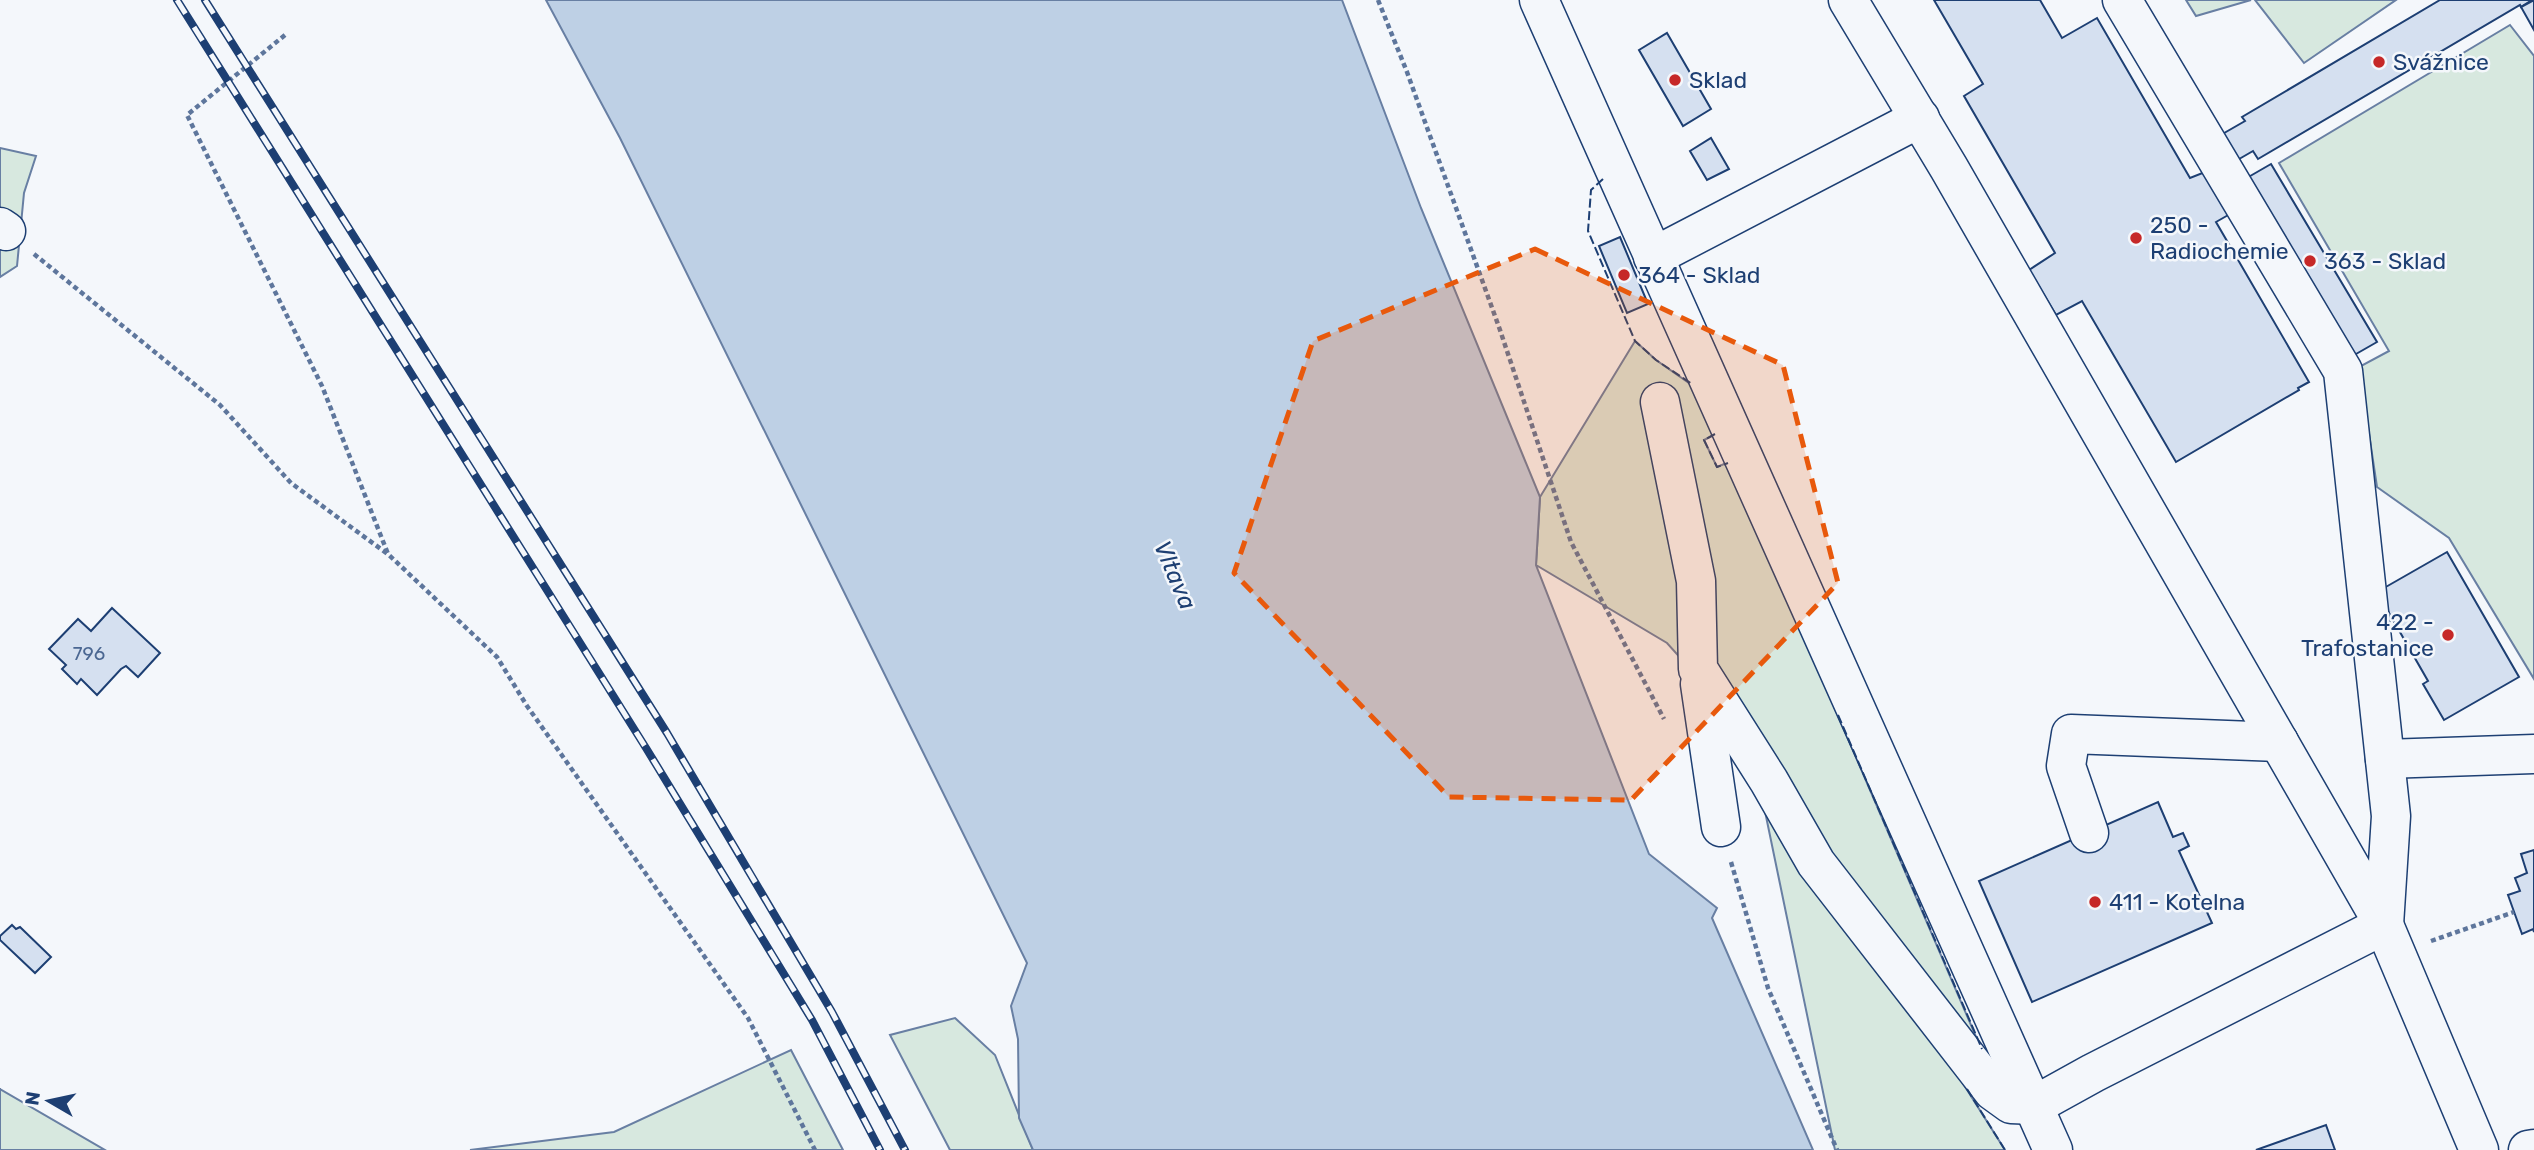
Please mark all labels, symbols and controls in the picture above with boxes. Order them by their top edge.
place label: Svážnice [2393,48,2489,76]
marker: Svážnice [2371,54,2387,70]
place label: Sklad [1689,66,1747,94]
marker: Sklad [1667,72,1683,88]
place label: 250 - Radiochemie [2150,211,2289,265]
marker: 250 - Radiochemie [2128,230,2144,246]
place label: 363 - Sklad [2324,247,2446,275]
marker: 363 - Sklad [2302,253,2318,269]
place label: 364 - Sklad [1638,261,1761,289]
marker: 364 - Sklad [1616,267,1632,283]
water label: Vltava [1148,536,1202,614]
place label: 422 - Trafostanice [2301,608,2434,662]
marker: 422 - Trafostanice [2440,627,2456,643]
house number: 796 [73,642,105,665]
place label: 411 - Kotelna [2109,888,2245,916]
marker: 411 - Kotelna [2087,894,2103,910]
north arrow [14,1066,84,1136]
text: N [20,1090,45,1107]

